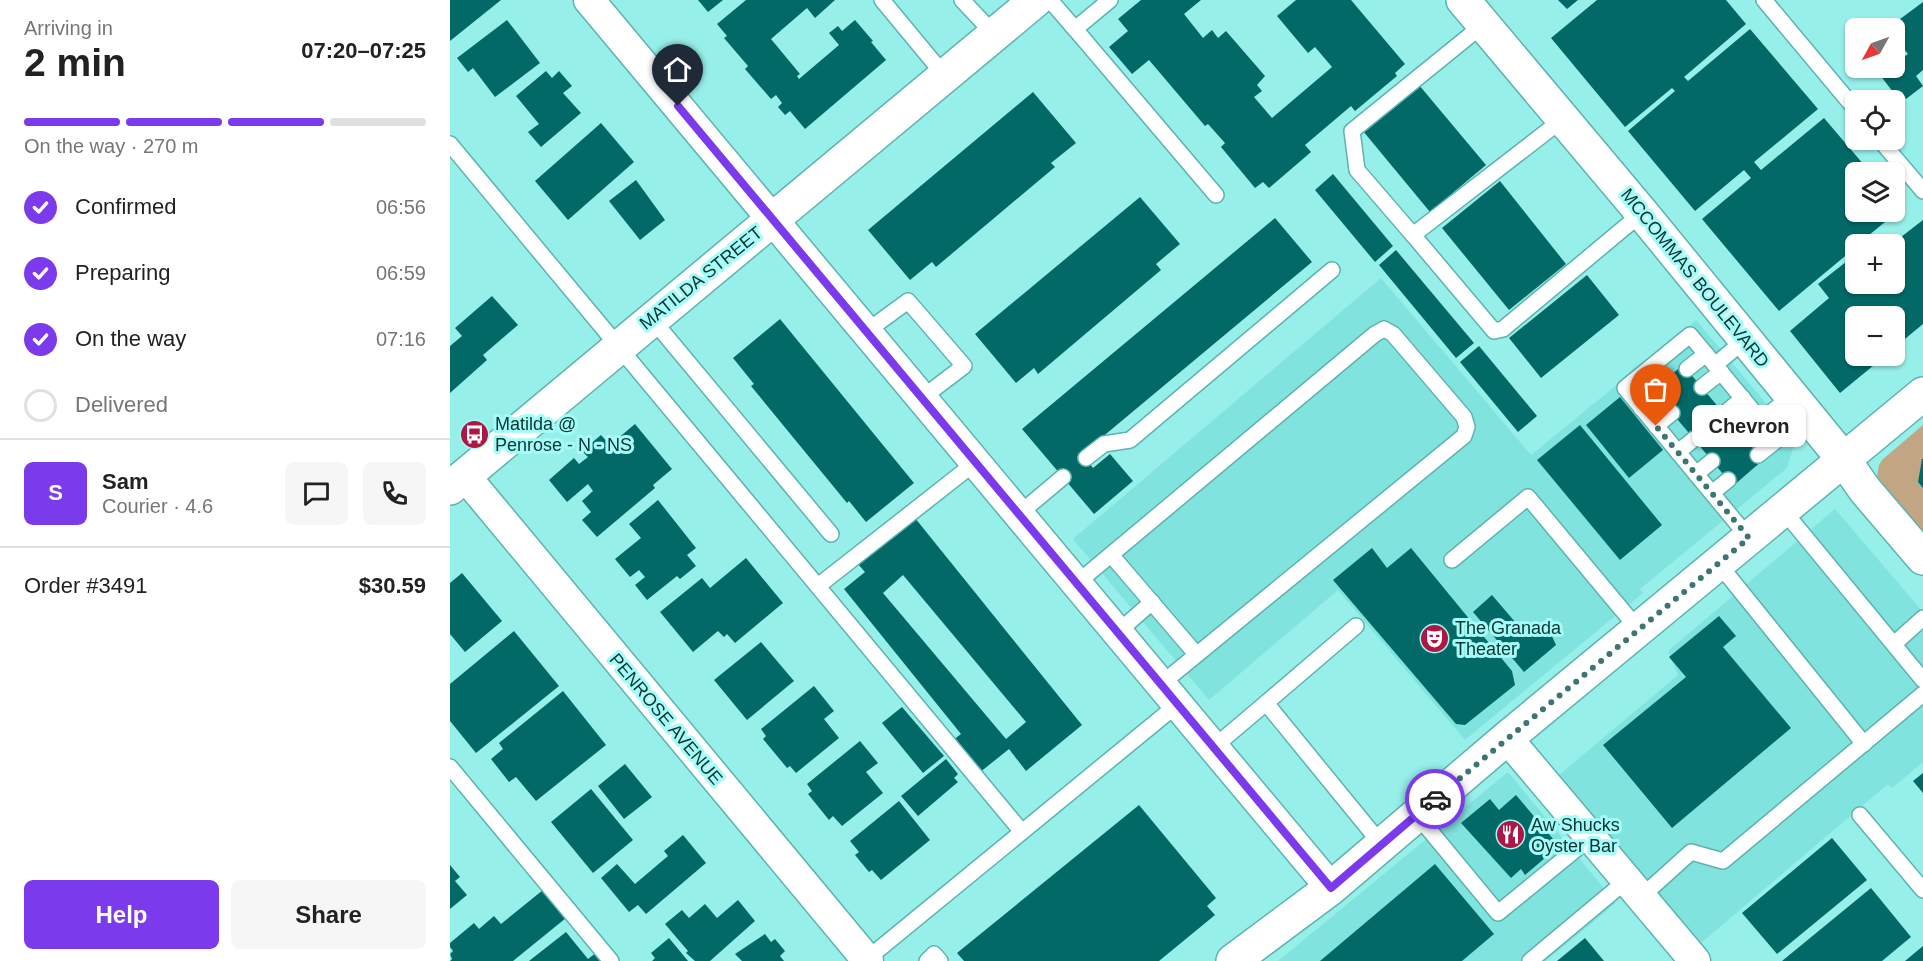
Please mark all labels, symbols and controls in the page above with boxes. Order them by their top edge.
text: Arriving in [24,17,113,39]
north arrow [1845,18,1905,78]
map controls [1845,18,1905,366]
text: 07:20–07:25 [301,38,426,63]
text: 2 min [24,41,126,84]
pin [652,44,703,106]
icon: home [661,53,694,86]
button: locate [1845,90,1905,150]
text: On the way · 270 m [24,135,199,157]
button: layers [1845,162,1905,222]
street label: MCCOMMAS BOULEVARD [1617,185,1773,371]
icon: check [24,191,57,224]
text: Confirmed [75,194,176,219]
text: 06:56 [376,196,426,218]
street label: MATILDA STREET [636,222,766,334]
button: + [1845,234,1905,294]
icon: check [24,257,57,290]
text: Preparing [75,260,170,285]
text: 06:59 [376,262,426,284]
button: − [1845,306,1905,366]
icon: check [24,323,57,356]
text: On the way [75,326,186,351]
text: 07:16 [376,328,426,350]
pin [1630,364,1681,426]
icon: bag [1639,373,1672,406]
text: Delivered [75,392,168,417]
callout: Chevron [1692,405,1806,447]
place label: Matilda @ Penrose - N - NS [495,414,632,455]
text: Chevron [1708,415,1790,437]
bus stop icon: Matilda @ Penrose - N - NS [458,418,490,450]
button: chat [285,462,348,525]
button: phone [363,462,426,525]
text: Sam [102,469,148,494]
text: S [48,480,63,505]
text: Courier · 4.6 [102,495,213,517]
text: Order #3491 [24,573,148,598]
text: $30.59 [359,573,426,598]
place label: The Granada Theater [1455,618,1562,659]
theatre icon: The Granada Theater [1418,622,1450,654]
street label: PENROSE AVENUE [605,649,727,789]
courier [1405,769,1465,829]
icon: car [1419,783,1452,816]
place label: Aw Shucks Oyster Bar [1531,815,1620,856]
restaurant icon: Aw Shucks Oyster Bar [1494,819,1526,851]
button: Help [24,880,219,949]
button: Share [231,880,426,949]

